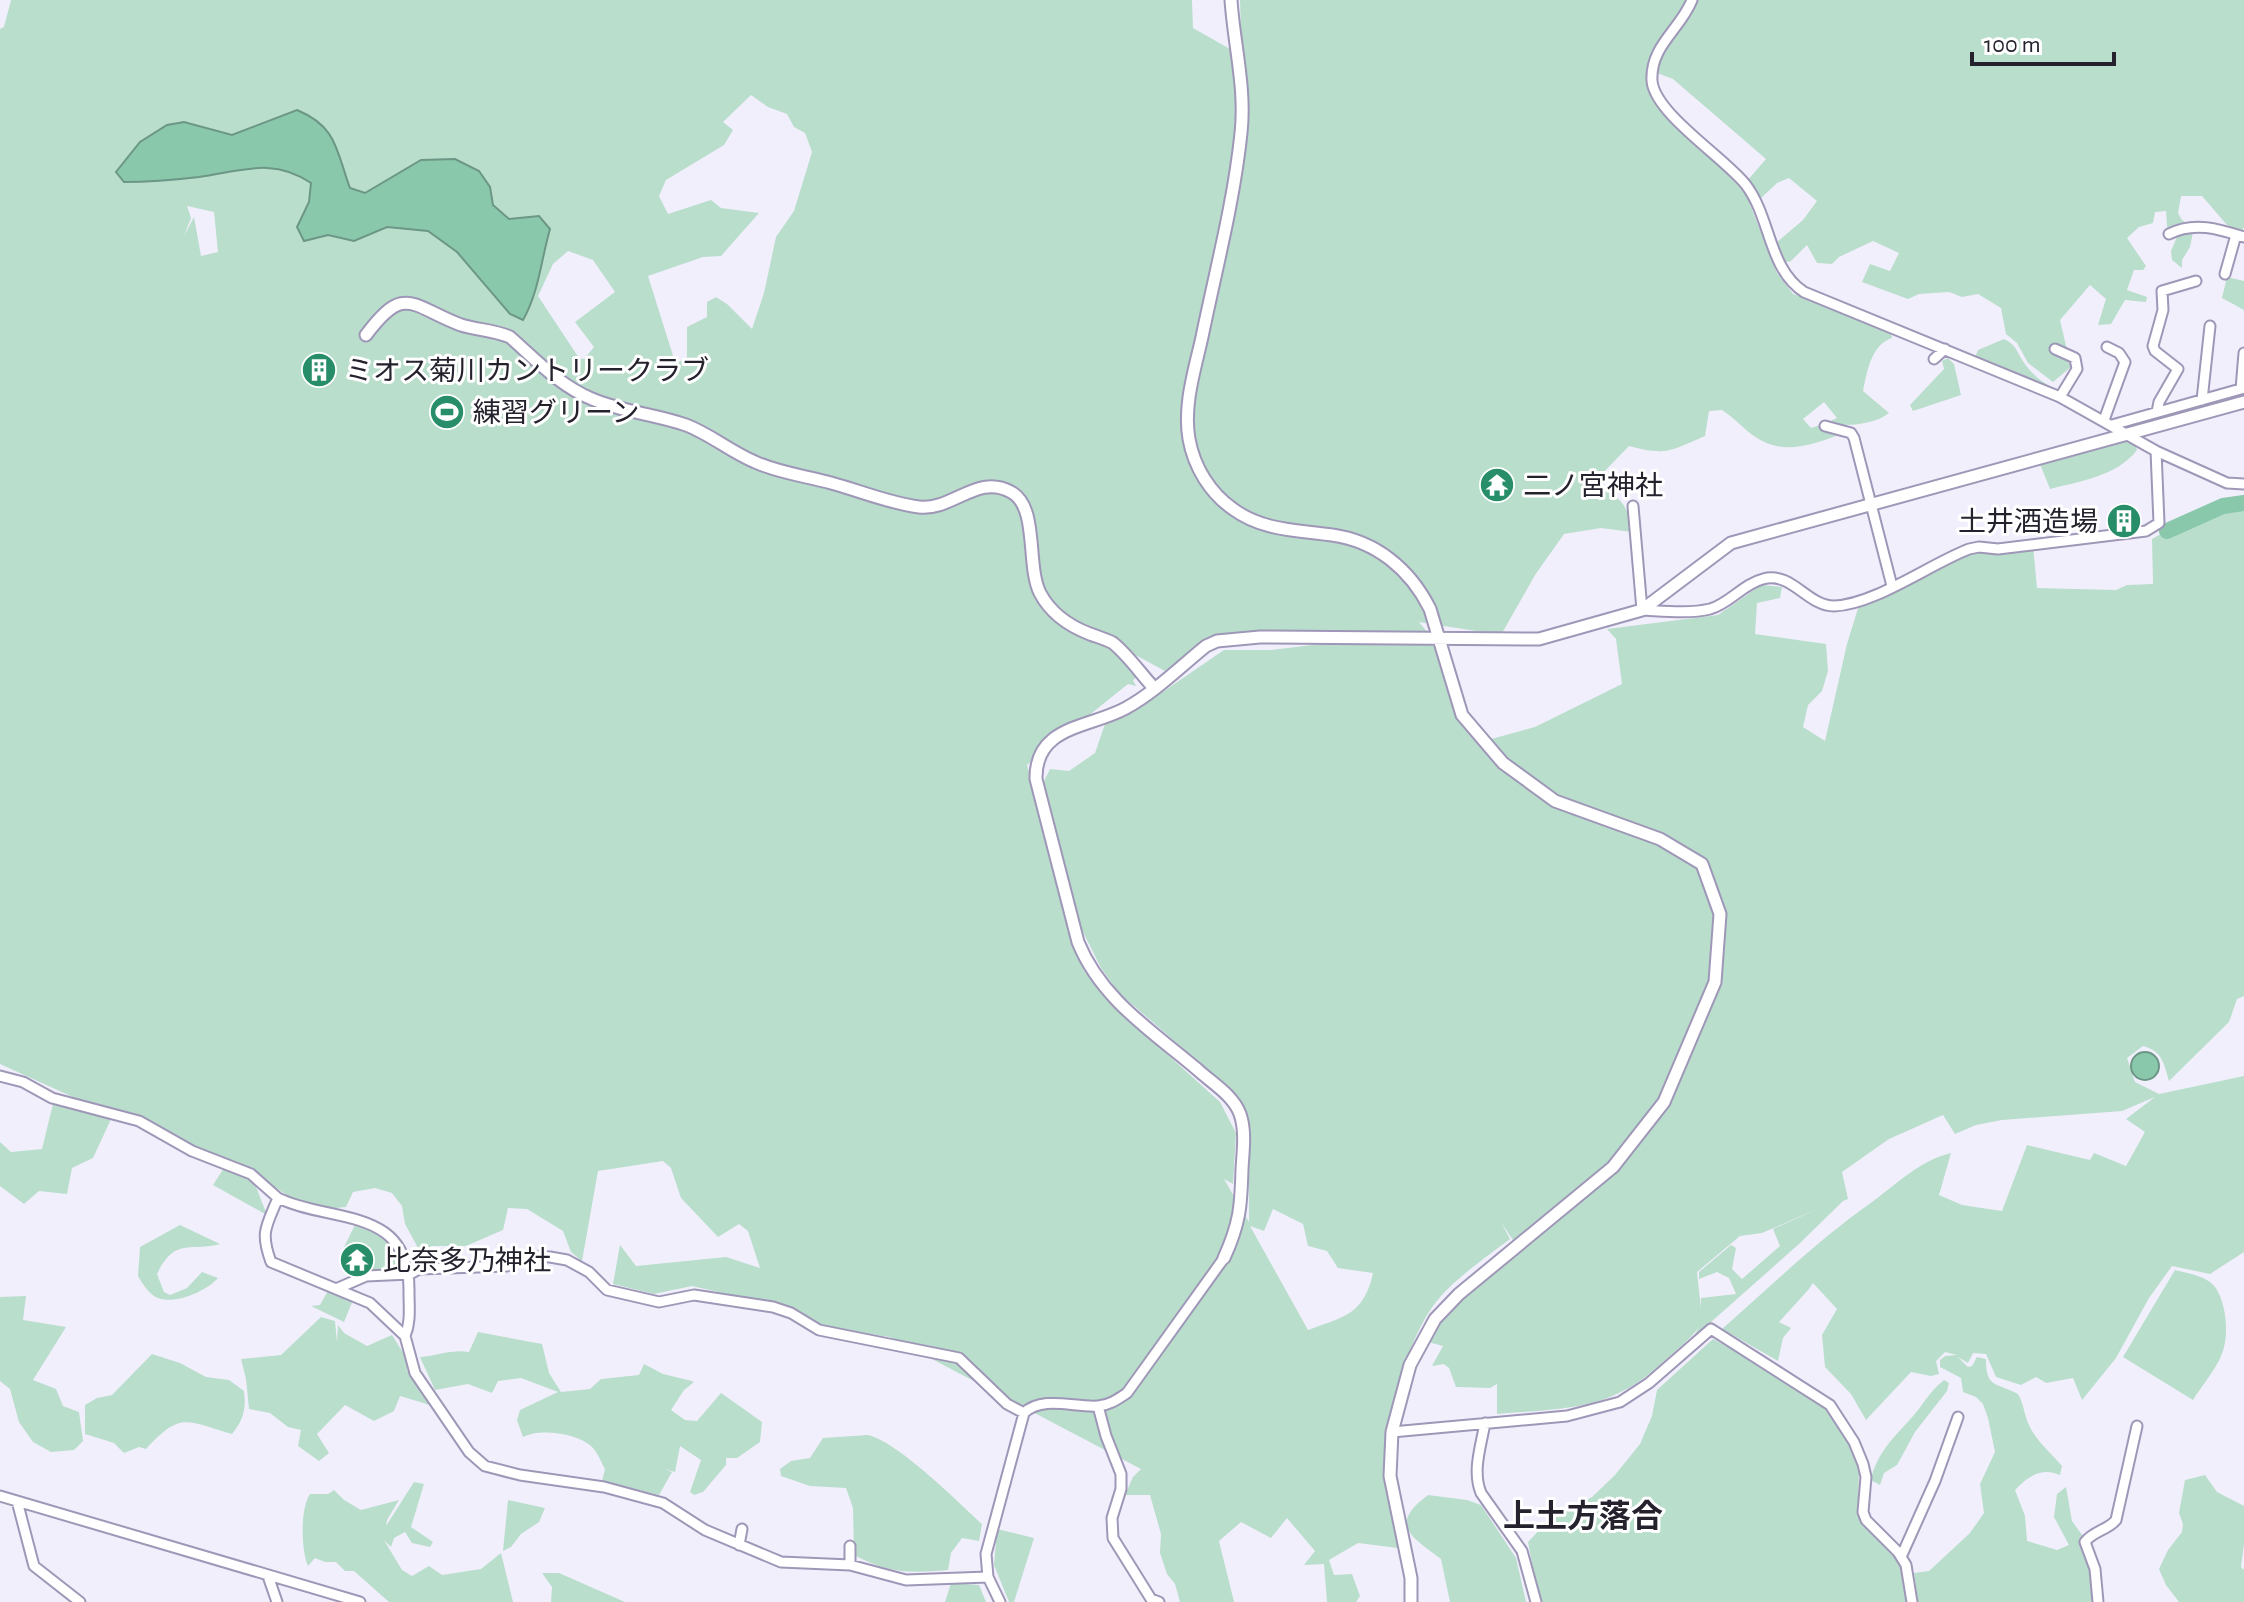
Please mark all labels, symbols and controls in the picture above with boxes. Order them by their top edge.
scale bar [1972,16,2114,66]
text: 100 m [1984,33,2041,57]
building icon: ミオス菊川カントリークラブ [300,351,338,389]
place label: ミオス菊川カントリークラブ [345,356,709,386]
sports icon: 練習グリーン [428,393,466,431]
place label: 練習グリーン [473,398,640,428]
temple icon: 二ノ宮神社 [1478,466,1516,504]
place label: 二ノ宮神社 [1523,471,1663,501]
building icon: 土井酒造場 [2105,502,2143,540]
place label: 土井酒造場 [1958,507,2098,537]
temple icon: 比奈多乃神社 [338,1241,376,1279]
place label: 比奈多乃神社 [383,1246,551,1276]
district label: 上土方落合 [1503,1499,1663,1533]

